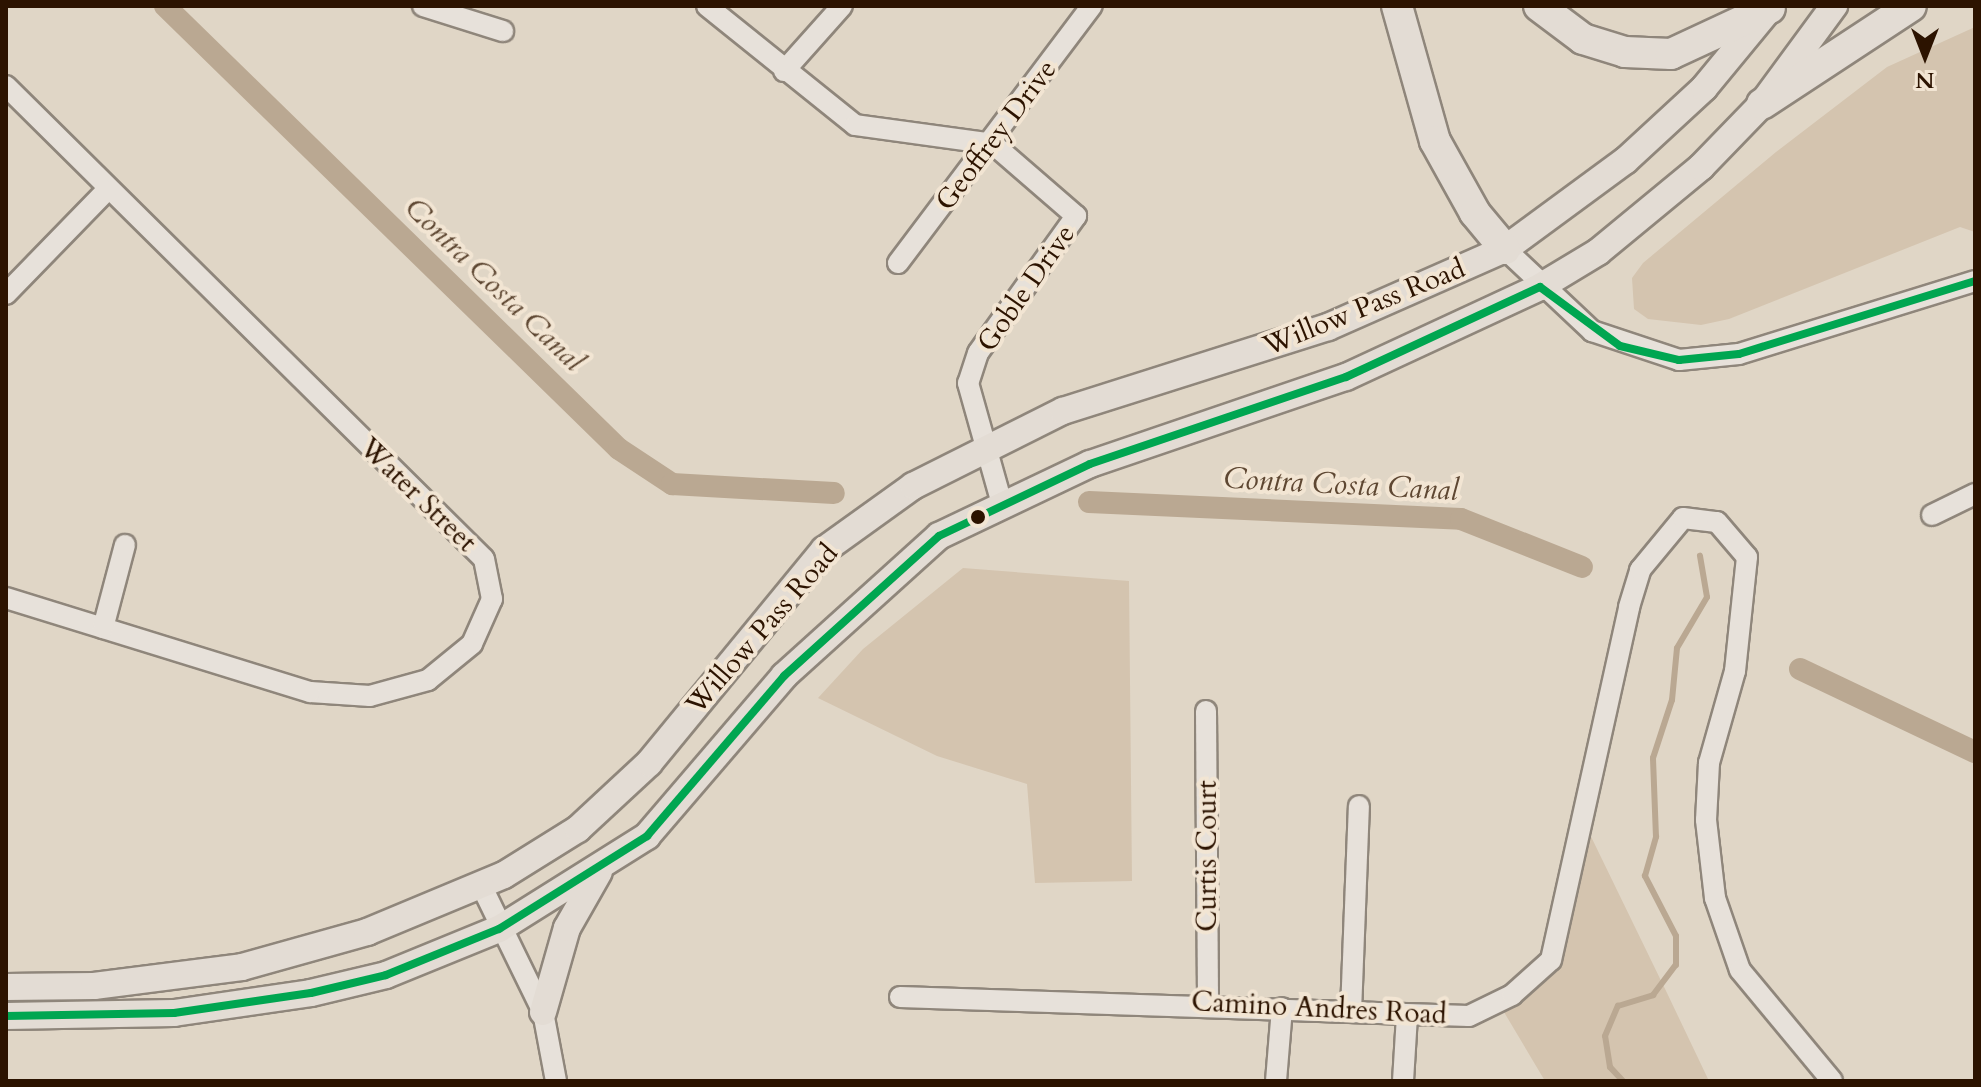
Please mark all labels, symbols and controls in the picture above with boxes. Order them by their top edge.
north arrow [1885,16,1965,96]
street label: Geoffrey Drive [928,53,1064,217]
text: N [1915,65,1935,95]
water label: Contra Costa Canal [397,190,591,380]
street label: Goble Drive [970,218,1082,358]
street label: Willow Pass Road [1258,251,1470,363]
street label: Water Street [352,431,484,559]
water label: Contra Costa Canal [1223,461,1459,509]
unlabelled marker [970,509,986,525]
street label: Willow Pass Road [679,537,845,721]
street label: Curtis Court [1190,780,1224,932]
street label: Camino Andres Road [1190,985,1448,1031]

